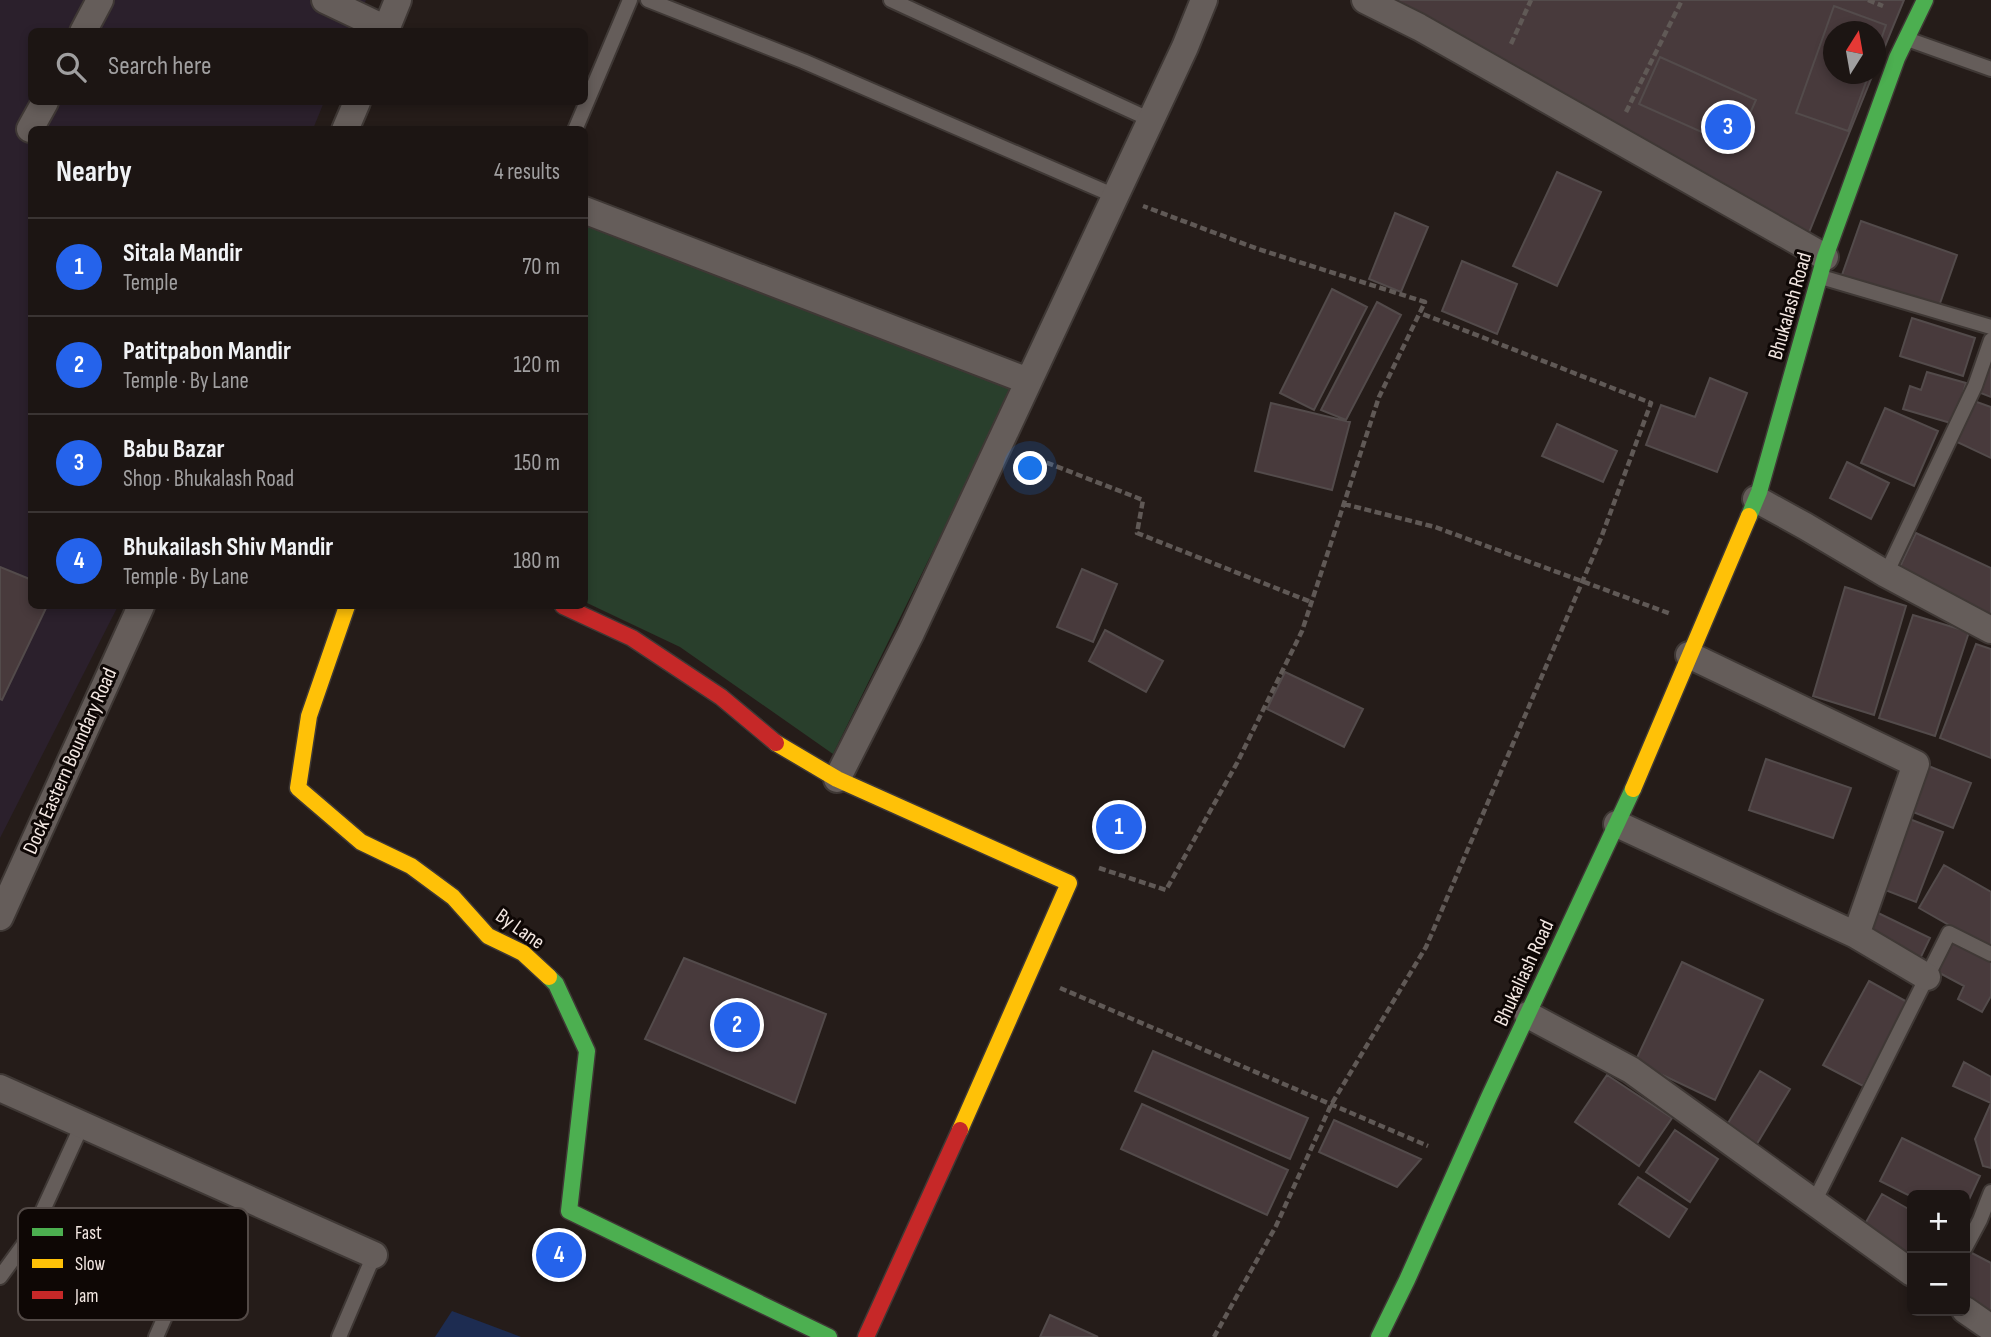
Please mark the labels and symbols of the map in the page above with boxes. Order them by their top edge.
north arrow [1823,21,1886,84]
pin: 3 [1705,101,1751,153]
street label: Bhukalash Road [1763,250,1817,362]
your location [1013,451,1047,485]
street label: Dock Eastern Boundary Road [18,664,122,858]
pin: 1 [1096,801,1142,853]
street label: By Lane [491,903,549,955]
street label: Bhukaliash Road [1488,916,1560,1030]
pin: 2 [714,999,760,1051]
legend [18,1208,248,1320]
text: Fast [75,1222,102,1245]
pin: 4 [536,1229,582,1281]
text: Slow [75,1253,105,1276]
text: Jam [74,1285,98,1308]

